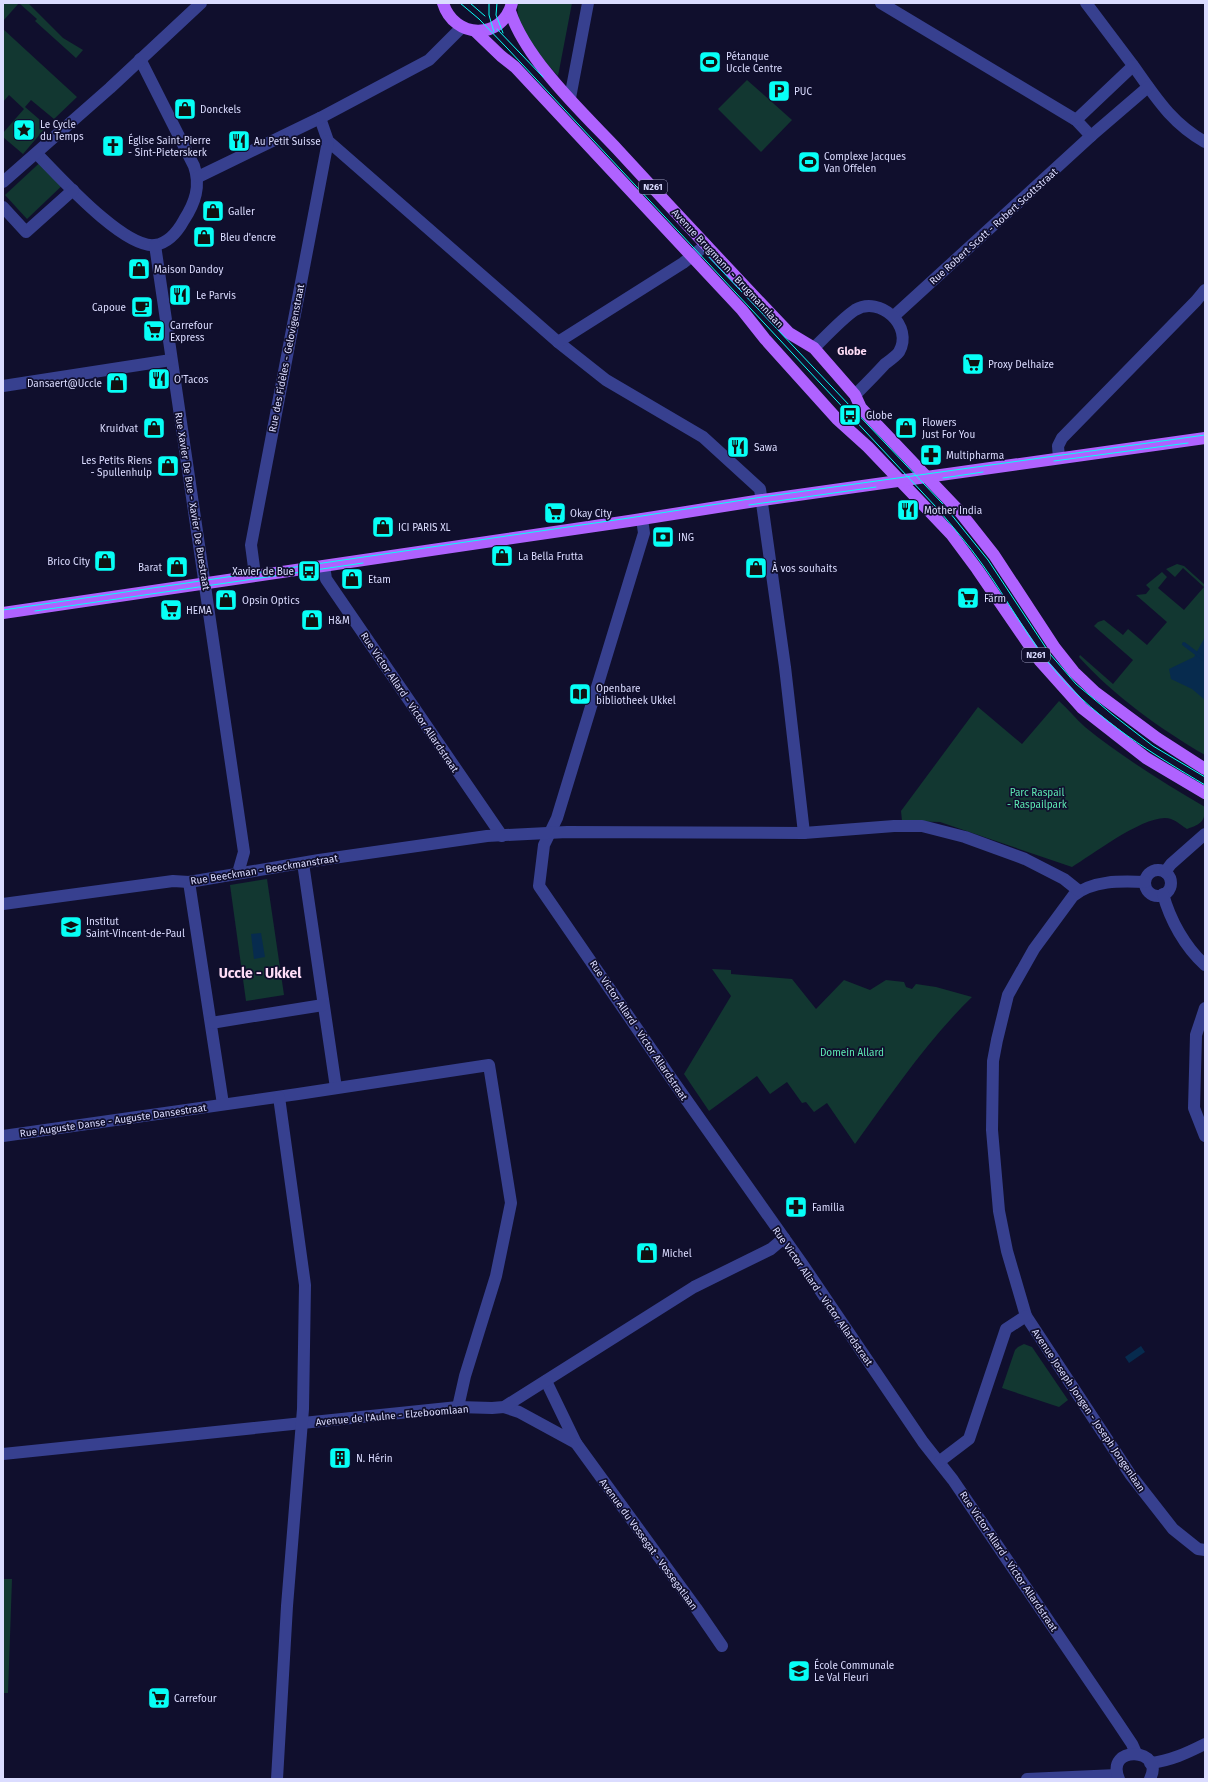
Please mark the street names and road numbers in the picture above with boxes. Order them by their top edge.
street label: Rue Robert Scott - Robert Scottstraat [927,166,1060,287]
road number: N261 [639,180,667,194]
street label: Avenue Brugmann - Brugmannlaan [669,207,786,331]
street label: Rue des Fidèles - Gelovigenstraat [267,283,307,433]
street label: Rue Xavier De Bue - Xavier De Buestraat [172,411,212,591]
street label: Rue Victor Allard - Victor Allardstraat [358,630,461,775]
road number: N261 [1022,648,1050,662]
street label: Rue Beeckman - Beeckmanstraat [190,852,339,888]
street label: Rue Victor Allard - Victor Allardstraat [587,958,690,1103]
street label: Rue Auguste Danse - Auguste Dansestraat [19,1102,208,1140]
street label: Rue Victor Allard - Victor Allardstraat [770,1225,875,1369]
street label: Avenue Joseph Jongen - Joseph Jongenlaan [1029,1327,1147,1494]
street label: Avenue de l'Aulne - Elzeboomlaan [315,1403,469,1429]
street label: Avenue du Vossegat - Vossegatlaan [597,1477,700,1612]
street label: Rue Victor Allard - Victor Allardstraat [957,1489,1060,1634]

